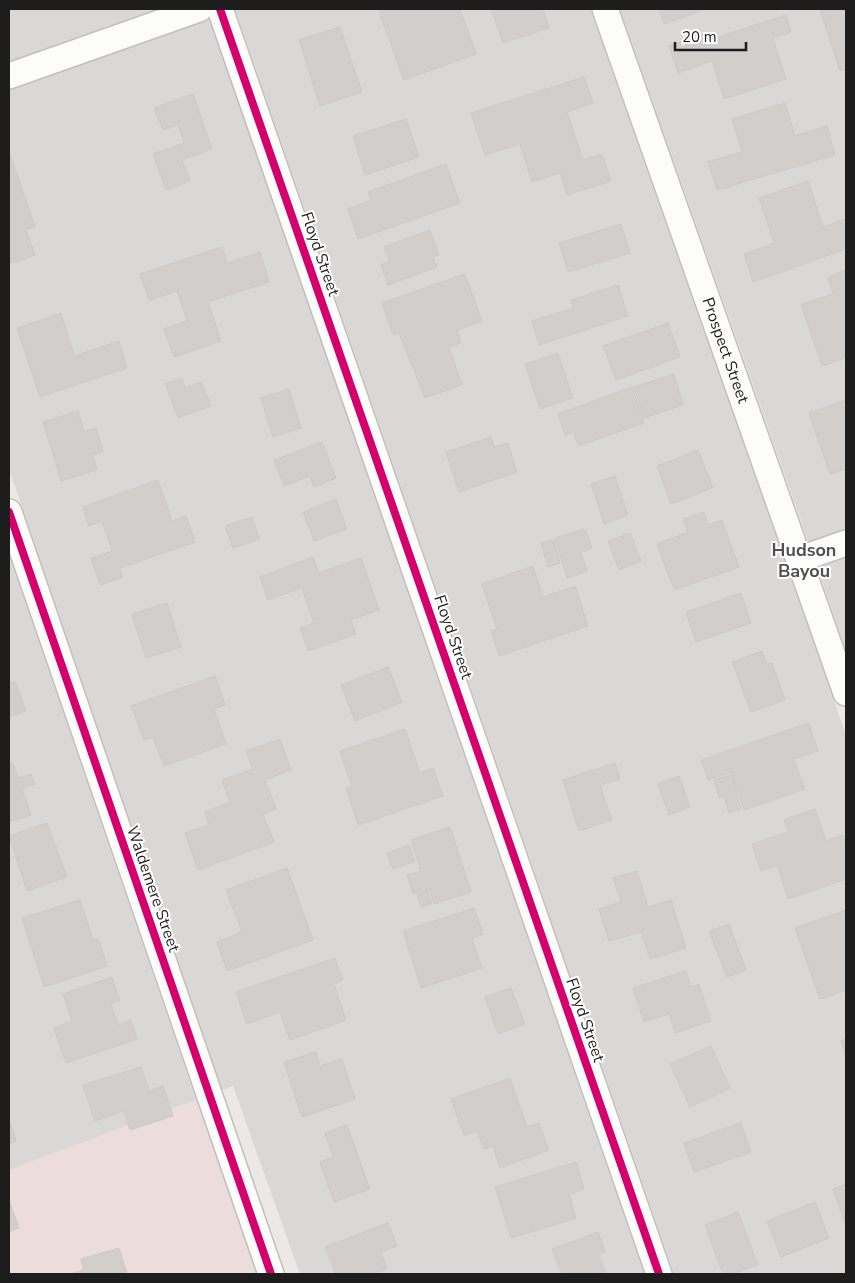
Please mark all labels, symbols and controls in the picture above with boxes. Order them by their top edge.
scale bar [675,20,746,52]
text: 20 m [682,27,717,47]
street label: Floyd Street [295,209,345,299]
street label: Prospect Street [696,294,754,407]
district label: Hudson Bayou [772,538,836,583]
street label: Floyd Street [428,592,478,682]
street label: Waldemere Street [121,823,185,955]
street label: Floyd Street [560,975,610,1065]

